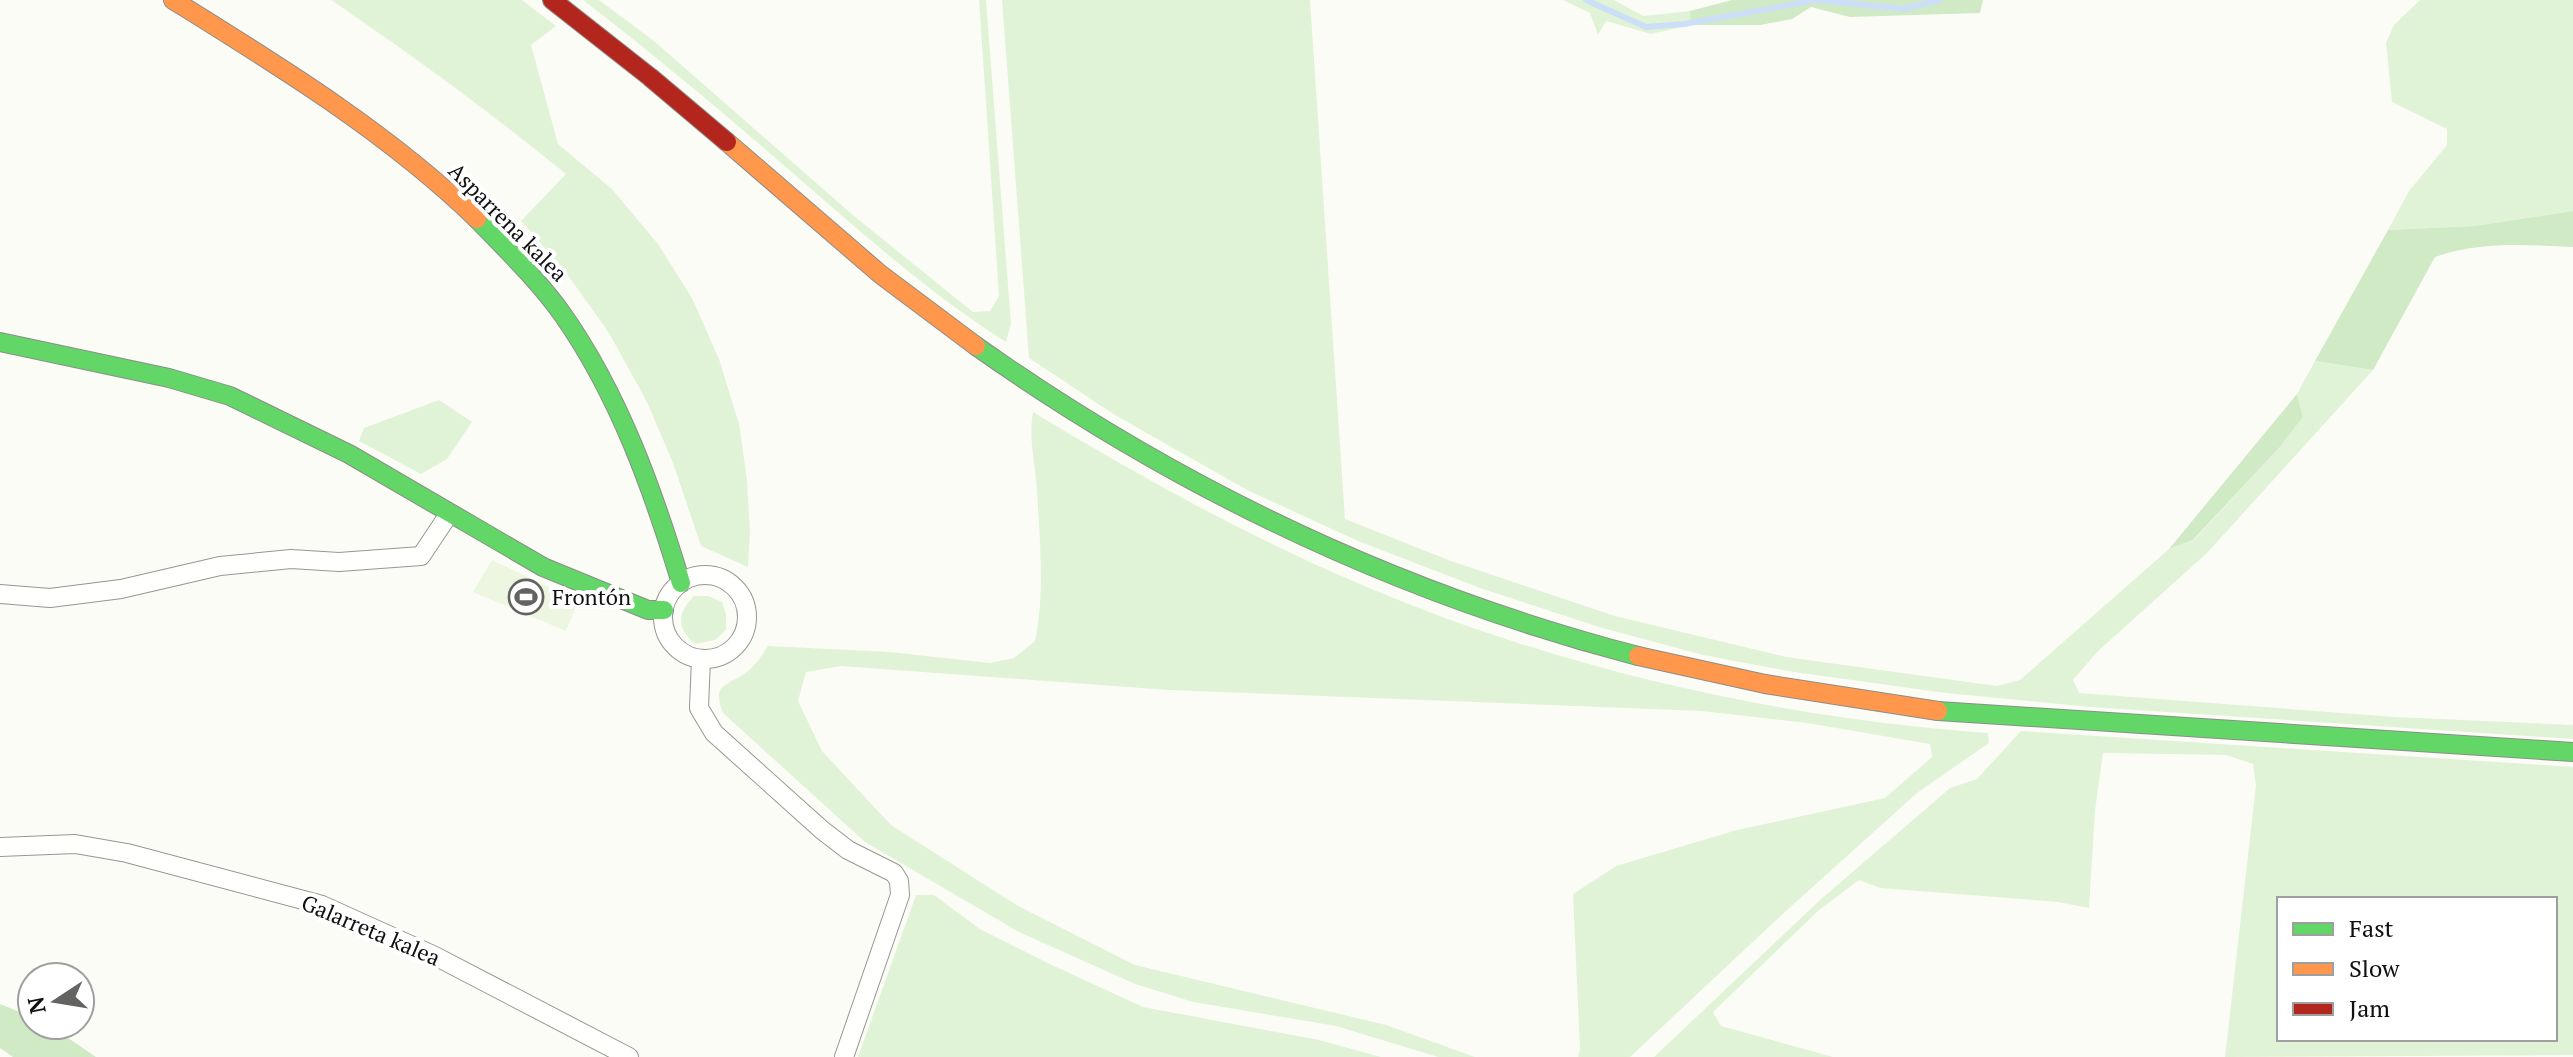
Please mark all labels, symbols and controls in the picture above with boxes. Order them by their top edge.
street label: Asparrena kalea [443,156,574,287]
sports icon: Frontón [507,578,545,616]
place label: Frontón [552,582,631,611]
street label: Galarreta kalea [297,887,445,972]
legend [2277,897,2557,1041]
text: Fast [2349,912,2394,944]
text: Slow [2349,952,2400,984]
north arrow [16,961,96,1041]
text: Jam [2349,992,2390,1024]
text: N [20,994,52,1016]

